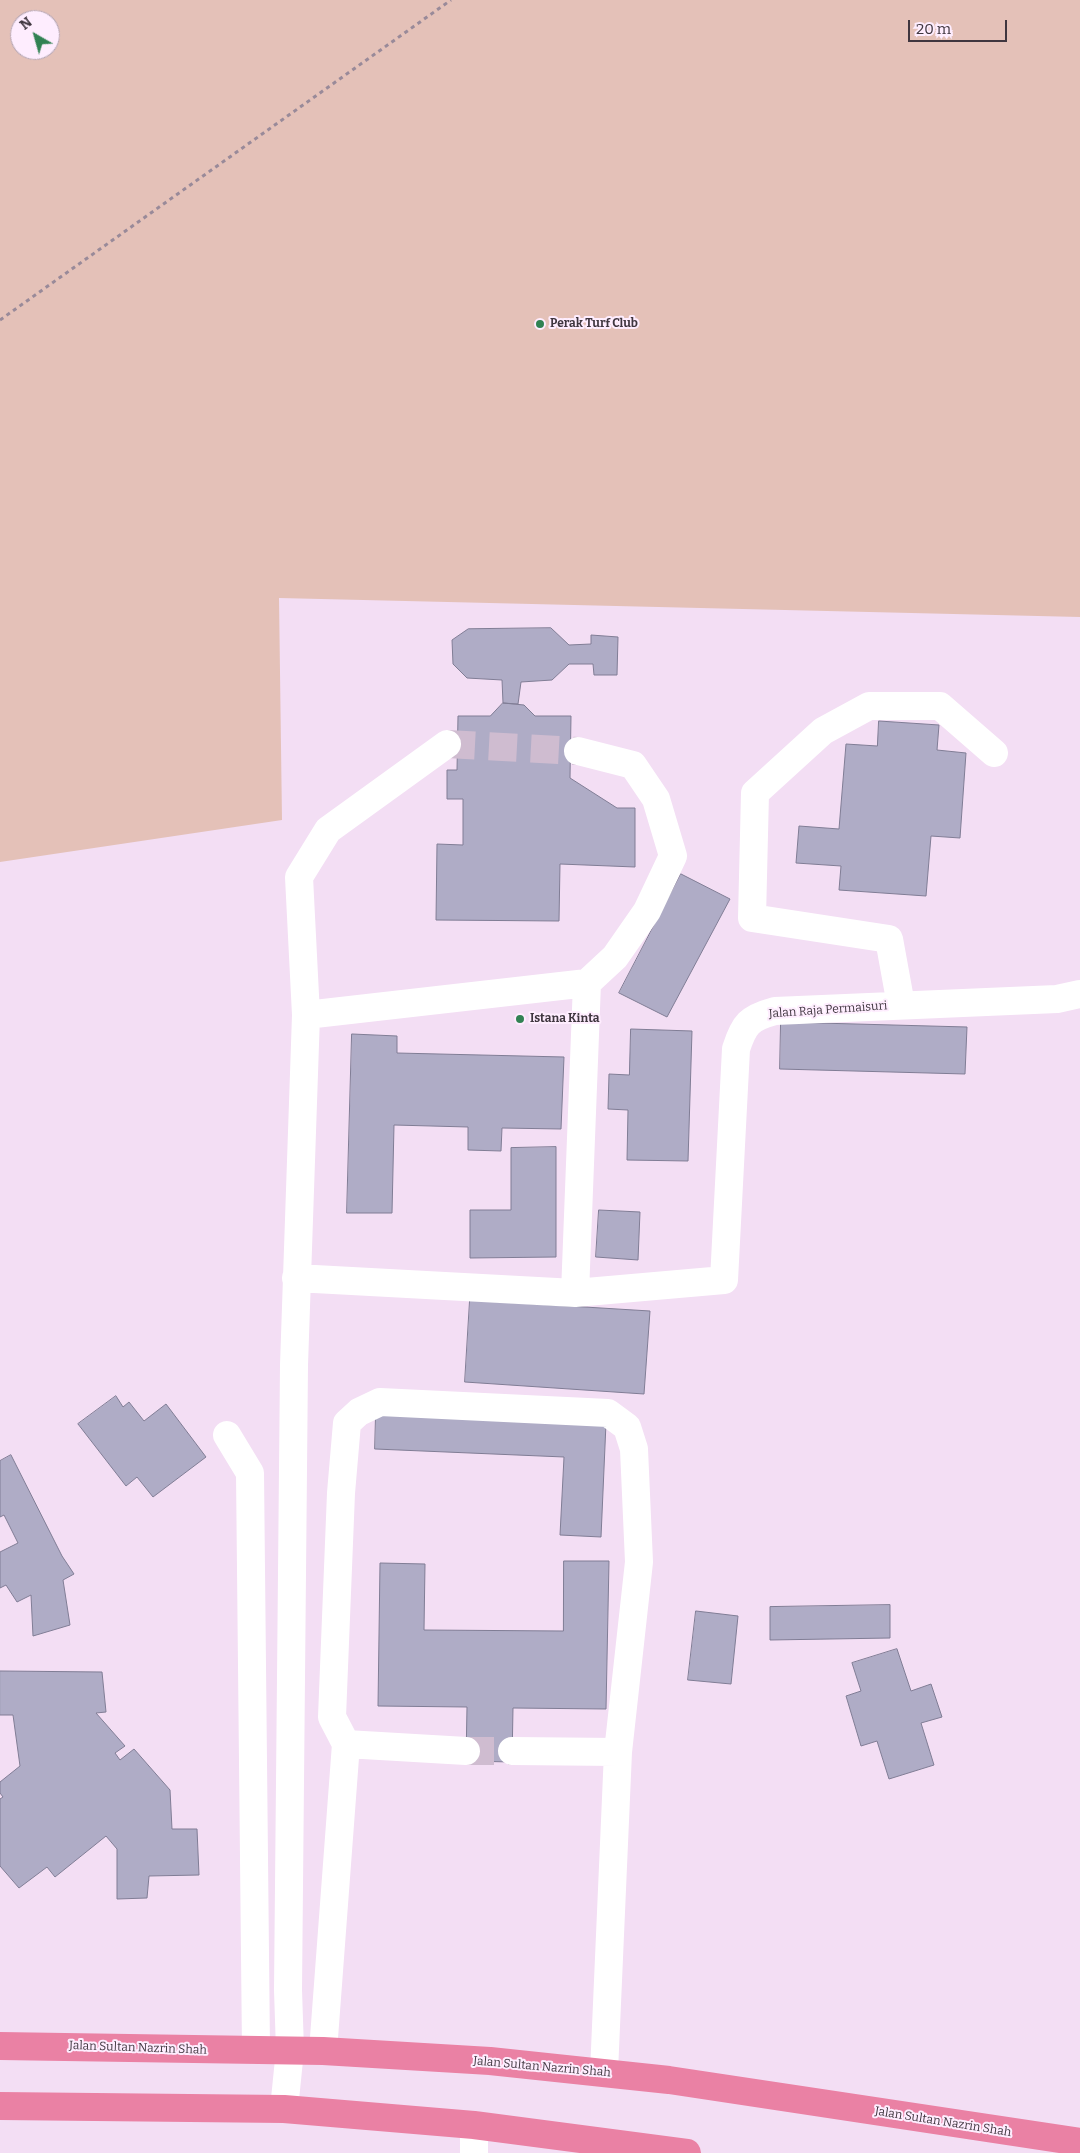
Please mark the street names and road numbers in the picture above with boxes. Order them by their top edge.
street label: Jalan Raja Permaisuri [768,999,888,1021]
street label: Jalan Sultan Nazrin Shah [69,2038,207,2058]
street label: Jalan Sultan Nazrin Shah [473,2054,611,2080]
street label: Jalan Sultan Nazrin Shah [874,2104,1012,2140]

